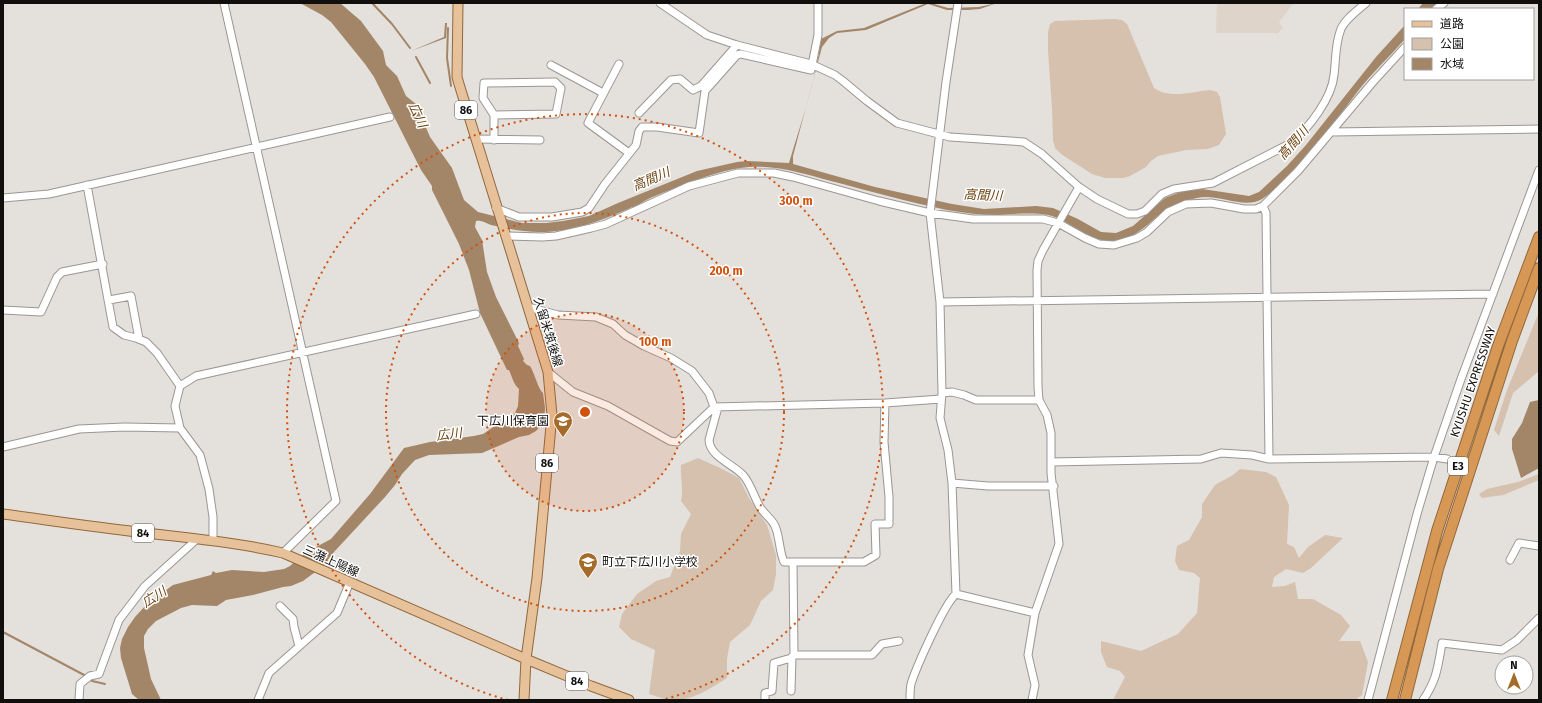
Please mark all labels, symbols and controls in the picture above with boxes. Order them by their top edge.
legend [1404,8,1534,80]
text: 道路 [1440,17,1464,31]
text: 公園 [1440,37,1464,51]
text: 水域 [1440,57,1464,71]
water label: 広川 [406,100,431,132]
road number: 86 [455,101,477,119]
water label: 高間川 [1275,122,1313,163]
water label: 高間川 [630,164,674,194]
water label: 高間川 [963,187,1005,203]
text: 300 m [778,194,813,208]
text: 200 m [709,264,743,278]
street label: 久留米筑後線 [531,296,565,368]
street label: KYUSHU EXPRESSWAY [1447,324,1499,439]
text: 100 m [639,335,671,349]
centre of rings [578,405,592,419]
school or university icon: 下広川保育園 [552,410,574,438]
place label: 下広川保育園 [477,414,549,428]
water label: 広川 [435,425,465,443]
road number: 86 [536,454,558,472]
road number: E3 [1448,457,1468,475]
road number: 84 [132,524,154,542]
street label: 三潴上陽線 [301,542,361,580]
school or university icon: 町立下広川小学校 [577,551,599,579]
place label: 町立下広川小学校 [602,555,698,569]
water label: 広川 [139,583,171,610]
north arrow [1494,655,1534,695]
text: N [1510,659,1518,672]
road number: 84 [566,672,588,690]

